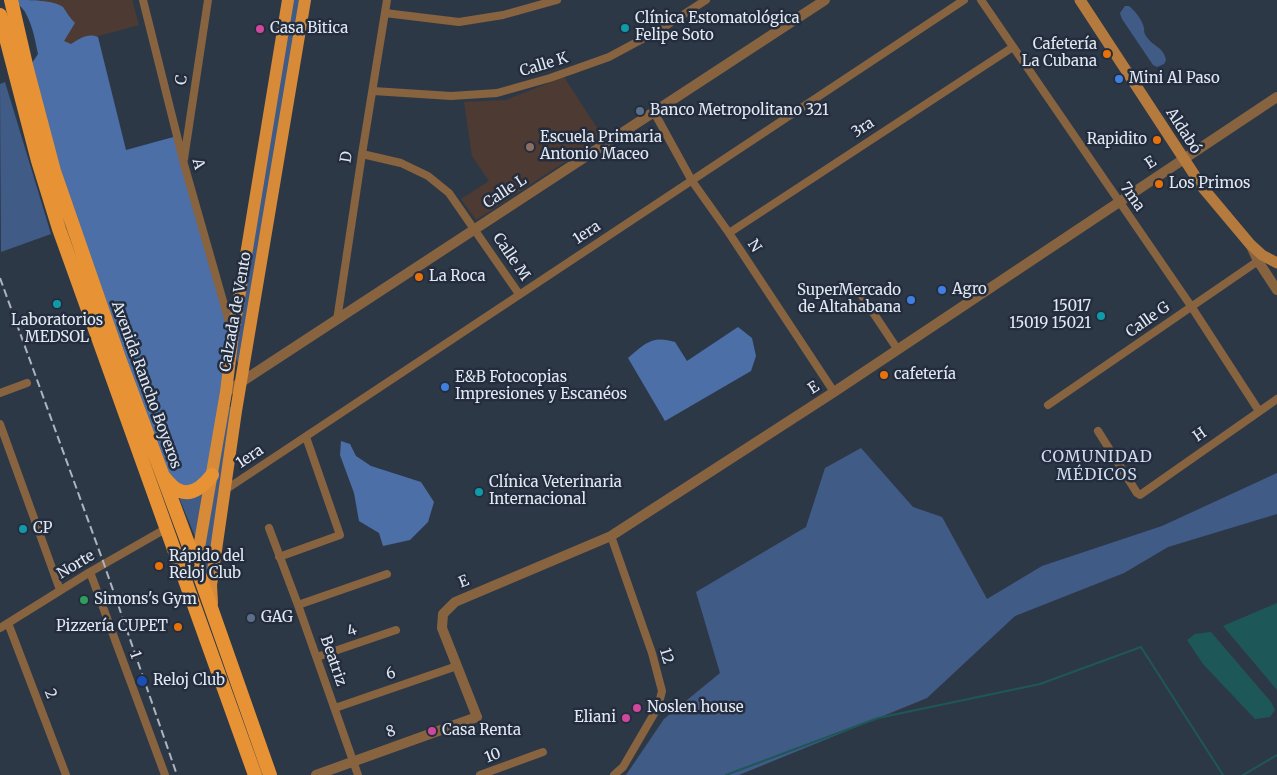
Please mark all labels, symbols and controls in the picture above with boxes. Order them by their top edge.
place label: Clínica Estomatológica Felipe Soto [635,10,800,45]
place label: Casa Bitica [270,20,348,38]
marker: Clínica Estomatológica Felipe Soto [619,22,631,34]
marker: Casa Bitica [254,23,266,35]
place label: Cafetería La Cubana [1022,36,1097,71]
marker: Cafetería La Cubana [1101,48,1113,60]
street label: Calle K [518,49,570,81]
place label: Mini Al Paso [1129,70,1220,88]
marker: Mini Al Paso [1113,73,1125,85]
street label: C [172,74,192,86]
place label: Banco Metropolitano 321 [650,102,829,120]
marker: Banco Metropolitano 321 [634,105,646,117]
street label: Aldabó [1162,105,1204,157]
street label: 3ra [848,114,878,142]
place label: Escuela Primaria Antonio Maceo [540,129,662,164]
place label: Rapidito [1087,131,1147,149]
marker: Rapidito [1151,134,1163,146]
marker: Escuela Primaria Antonio Maceo [524,141,536,153]
street label: D [337,150,357,164]
street label: E [1142,153,1160,173]
street label: A [188,157,208,171]
street label: Calle L [480,171,530,213]
place label: Los Primos [1169,175,1250,193]
marker: Los Primos [1153,178,1165,190]
street label: 7ma [1116,179,1148,215]
street label: 1era [570,218,604,248]
street label: Calle M [489,230,533,284]
street label: N [743,236,765,256]
street label: Calzada de Vento [217,251,255,373]
place label: La Roca [429,268,485,286]
marker: La Roca [413,271,425,283]
place label: Agro [952,281,987,299]
place label: SuperMercado de Altahabana [797,282,901,317]
marker: Agro [936,284,948,296]
marker: SuperMercado de Altahabana [905,294,917,306]
marker: Laboratorios MEDSOL [51,298,63,310]
place label: 15017 15019 15021 [1009,298,1091,333]
street label: Calle G [1123,298,1173,342]
street label: Avenida Rancho Boyeros [107,299,185,471]
marker: 15017 15019 15021 [1095,310,1107,322]
place label: Laboratorios MEDSOL [11,312,103,347]
place label: cafetería [894,366,956,384]
place label: E&B Fotocopias Impresiones y Escanéos [455,369,627,404]
marker: cafetería [878,369,890,381]
street label: E [805,378,823,398]
marker: E&B Fotocopias Impresiones y Escanéos [439,381,451,393]
street label: H [1190,424,1210,446]
street label: 1era [233,441,267,473]
district label: COMUNIDAD MÉDICOS [1040,447,1154,485]
place label: Clínica Veterinaria Internacional [489,474,622,509]
marker: Clínica Veterinaria Internacional [473,486,485,498]
place label: CP [33,520,52,538]
marker: CP [17,523,29,535]
street label: Norte [54,547,98,583]
place label: Rápido del Reloj Club [169,548,244,583]
marker: Rápido del Reloj Club [153,560,165,572]
street label: E [456,572,472,592]
place label: Simons's Gym [94,591,197,609]
marker: Simons's Gym [78,594,90,606]
place label: GAG [261,609,293,627]
marker: GAG [245,612,257,624]
place label: Pizzería CUPET [56,618,168,636]
marker: Pizzería CUPET [172,621,184,633]
street label: 4 [345,621,359,641]
street label: Beatriz [316,634,350,688]
street label: 12 [655,646,677,666]
street label: 1 [125,649,145,661]
street label: 6 [384,664,398,684]
place label: Reloj Club [153,672,225,690]
marker: Reloj Club [135,674,149,688]
street label: 2 [40,687,60,701]
place label: Noslen house [647,699,744,717]
marker: Noslen house [631,702,643,714]
place label: Eliani [574,709,616,727]
marker: Eliani [620,712,632,724]
street label: 8 [384,722,398,742]
place label: Casa Renta [442,722,521,740]
marker: Casa Renta [426,725,438,737]
street label: 10 [482,745,504,767]

